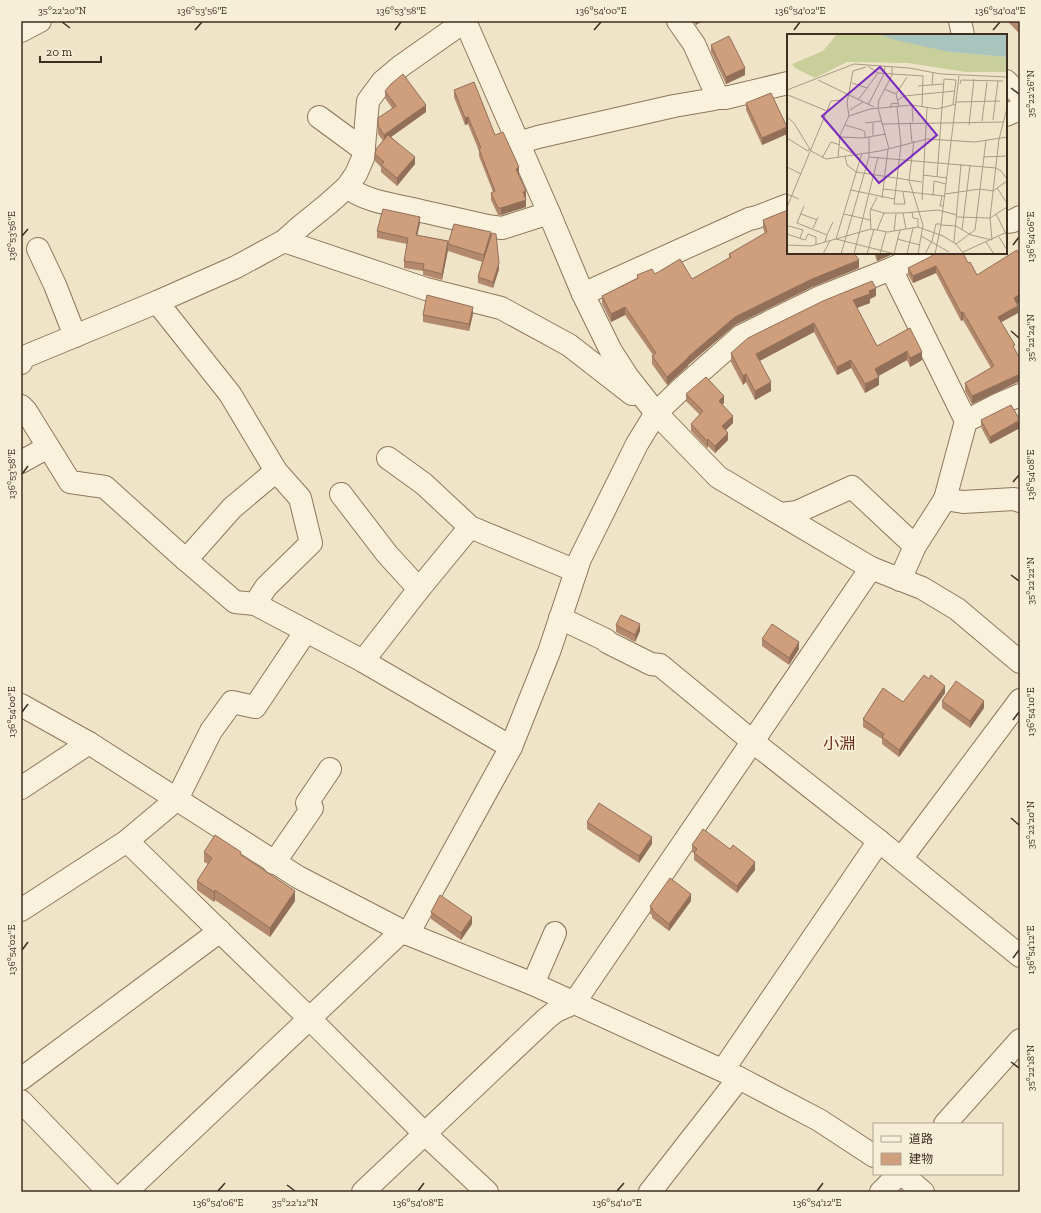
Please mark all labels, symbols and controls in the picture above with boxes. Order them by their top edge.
text: 35°22'20"N [38,5,87,17]
text: 136°53'56"E [177,5,227,17]
text: 136°53'58"E [376,5,426,17]
text: 136°54'00"E [575,5,627,17]
text: 136°54'02"E [775,5,825,17]
text: 136°54'04"E [975,5,1025,17]
inset map [787,34,1007,254]
scale bar [40,38,101,64]
text: 20 m [46,45,73,59]
text: 35°22'26"N [1025,70,1037,118]
text: 136°53'56"E [6,211,18,261]
text: 136°54'06"E [1025,211,1037,262]
text: 35°22'24"N [1025,314,1037,362]
text: 136°53'58"E [6,449,18,499]
text: 136°54'08"E [1025,449,1037,500]
text: 35°22'22"N [1025,557,1037,605]
text: 136°54'00"E [6,686,18,738]
text: 136°54'10"E [1025,687,1037,737]
district label: 小淵 [823,734,855,753]
text: 35°22'20"N [1025,800,1037,849]
text: 136°54'02"E [6,925,18,975]
text: 136°54'12"E [1025,925,1037,974]
text: 35°22'18"N [1025,1044,1037,1091]
legend [873,1123,1003,1175]
text: 道路 [909,1132,933,1146]
text: 建物 [909,1152,933,1166]
text: 136°54'06"E [193,1197,244,1209]
text: 35°22'12"N [272,1197,319,1209]
text: 136°54'08"E [393,1197,444,1209]
text: 136°54'10"E [592,1197,642,1209]
text: 136°54'12"E [793,1197,842,1209]

